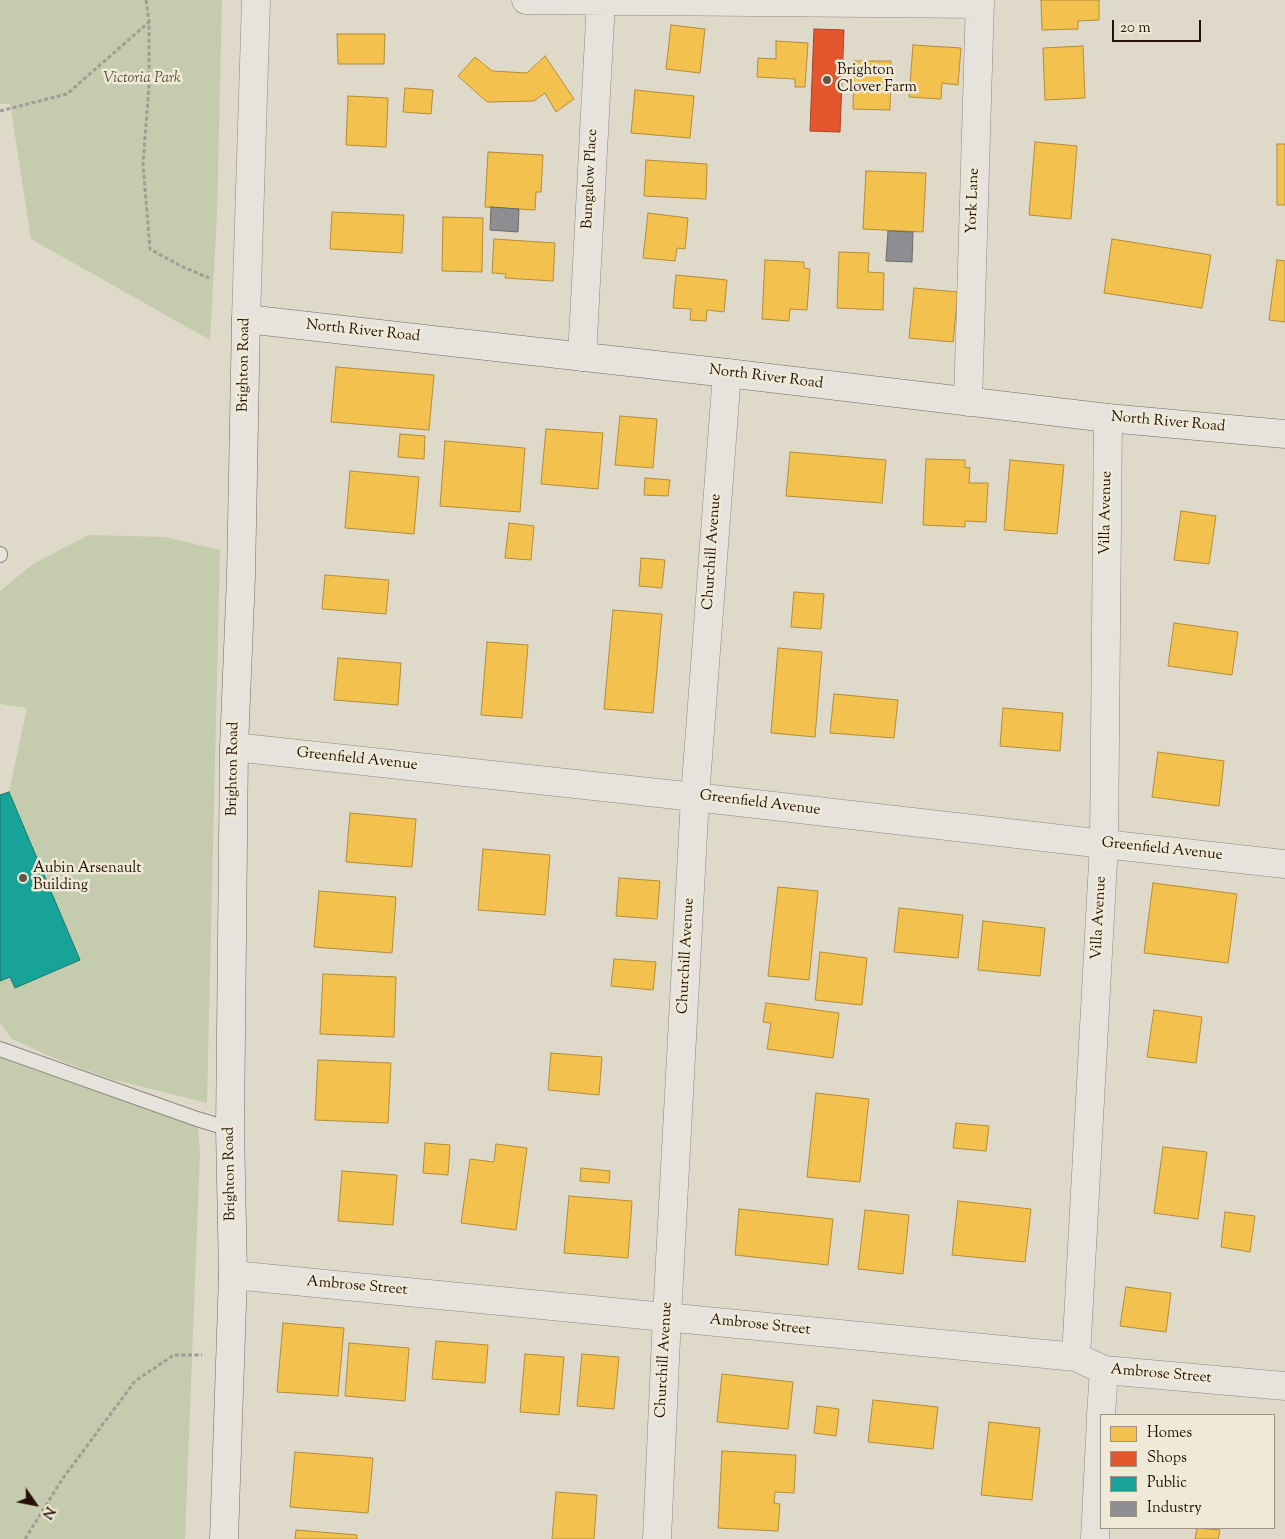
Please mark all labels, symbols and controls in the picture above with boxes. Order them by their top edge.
scale bar [1115,10,1204,42]
text: 20 m [1120,18,1151,39]
place label: Brighton Clover Farm [837,62,917,97]
park label: Victoria Park [103,70,181,88]
marker: Brighton Clover Farm [821,74,833,86]
street label: Bungalow Place [579,128,603,230]
street label: York Lane [964,168,984,234]
street label: North River Road [305,317,421,347]
street label: Brighton Road [235,318,255,412]
street label: North River Road [708,362,824,394]
street label: North River Road [1110,409,1226,437]
street label: Villa Avenue [1097,471,1117,555]
street label: Churchill Avenue [700,493,726,611]
street label: Brighton Road [224,722,244,816]
street label: Greenfield Avenue [296,745,418,775]
street label: Greenfield Avenue [699,788,821,820]
street label: Greenfield Avenue [1101,835,1223,865]
place label: Aubin Arsenault Building [33,860,141,895]
marker: Aubin Arsenault Building [17,872,29,884]
street label: Villa Avenue [1089,876,1111,960]
street label: Churchill Avenue [675,897,699,1015]
street label: Brighton Road [221,1127,241,1221]
street label: Ambrose Street [306,1274,408,1300]
street label: Churchill Avenue [653,1301,677,1419]
street label: Ambrose Street [709,1312,811,1340]
street label: Ambrose Street [1110,1362,1212,1388]
legend [1100,1414,1275,1529]
text: Homes [1147,1423,1192,1444]
text: Shops [1147,1448,1187,1469]
text: Public [1147,1473,1187,1494]
north arrow [10,1479,60,1529]
text: Industry [1147,1498,1202,1519]
text: N [36,1502,59,1522]

